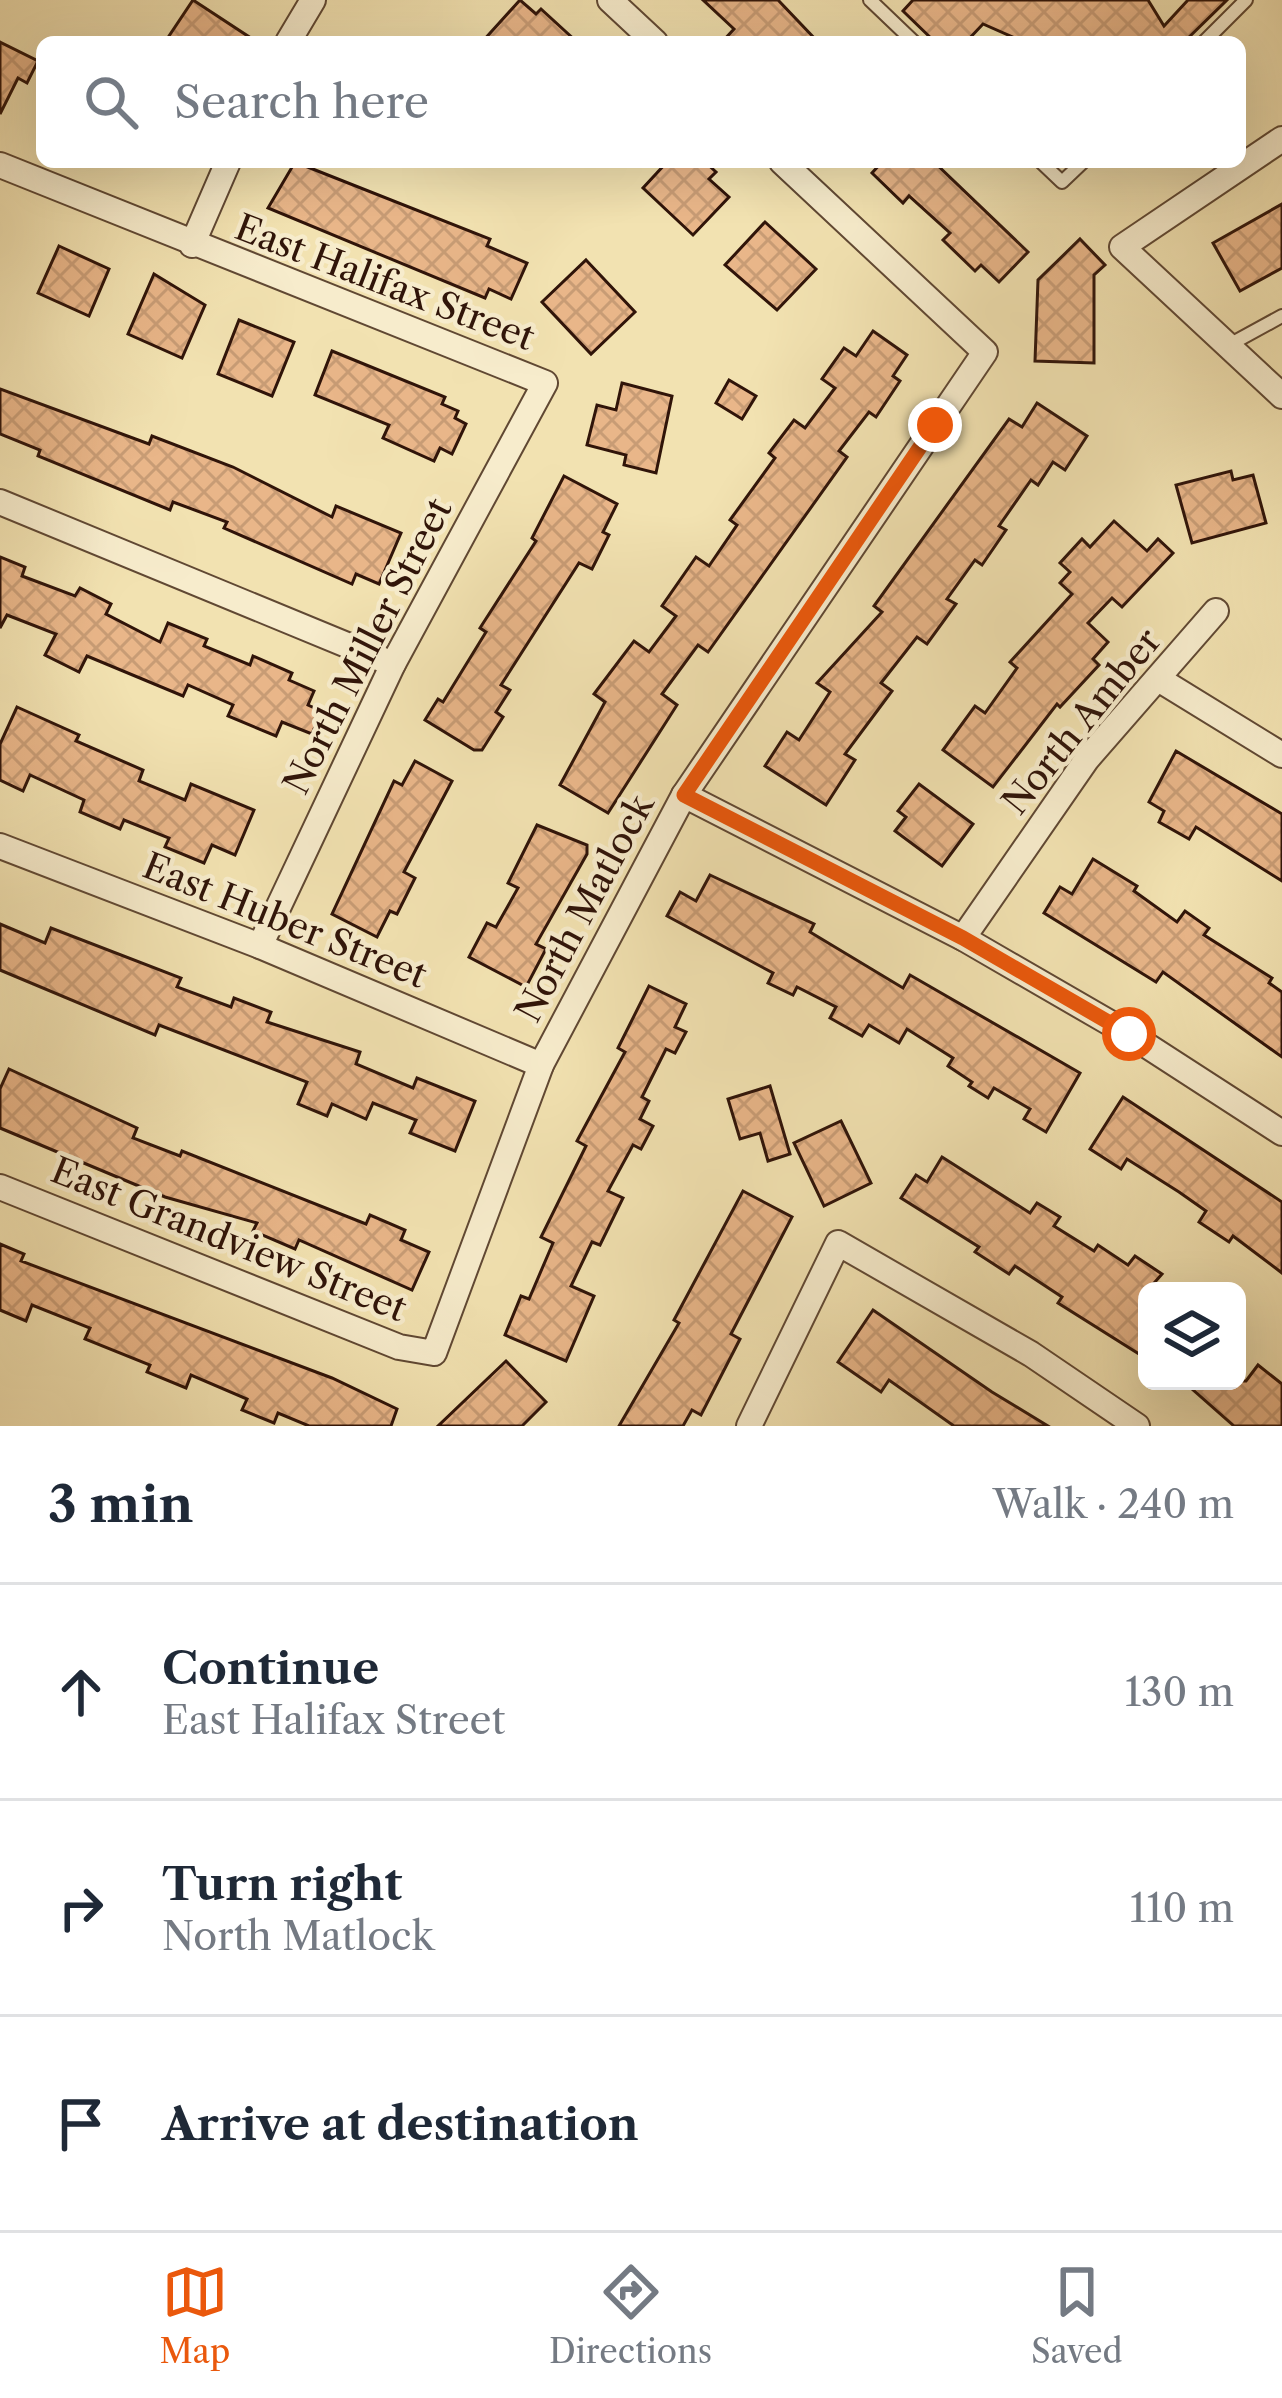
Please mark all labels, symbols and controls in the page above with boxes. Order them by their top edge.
search box [36,36,1246,168]
icon: search [78,69,144,135]
text: Search here [174,74,429,130]
street label: East Halifax Street [229,205,541,359]
route end [908,398,962,452]
street label: North Miller Street [273,491,461,801]
street label: North Amber [993,619,1169,823]
street label: North Matlock [506,785,663,1029]
street label: East Huber Street [137,843,433,997]
route start [1102,1007,1156,1061]
street label: East Grandview Street [45,1148,413,1330]
map controls [1138,1282,1246,1390]
button: layers [1138,1282,1246,1390]
text: 3 min [48,1473,194,1535]
text: Walk · 240 m [993,1480,1234,1528]
text: Continue [162,1640,379,1696]
icon: ahead [48,1659,114,1725]
text: 130 m [1125,1668,1234,1716]
text: East Halifax Street [162,1696,505,1744]
text: Turn right [162,1856,402,1912]
icon: right [48,1875,114,1941]
text: 110 m [1130,1884,1234,1932]
text: North Matlock [162,1912,434,1960]
icon: arrive [48,2091,114,2157]
text: Arrive at destination [162,2096,639,2152]
tab: Map [159,2259,230,2372]
tab: Directions [549,2259,712,2372]
tab: Saved [1031,2259,1123,2372]

